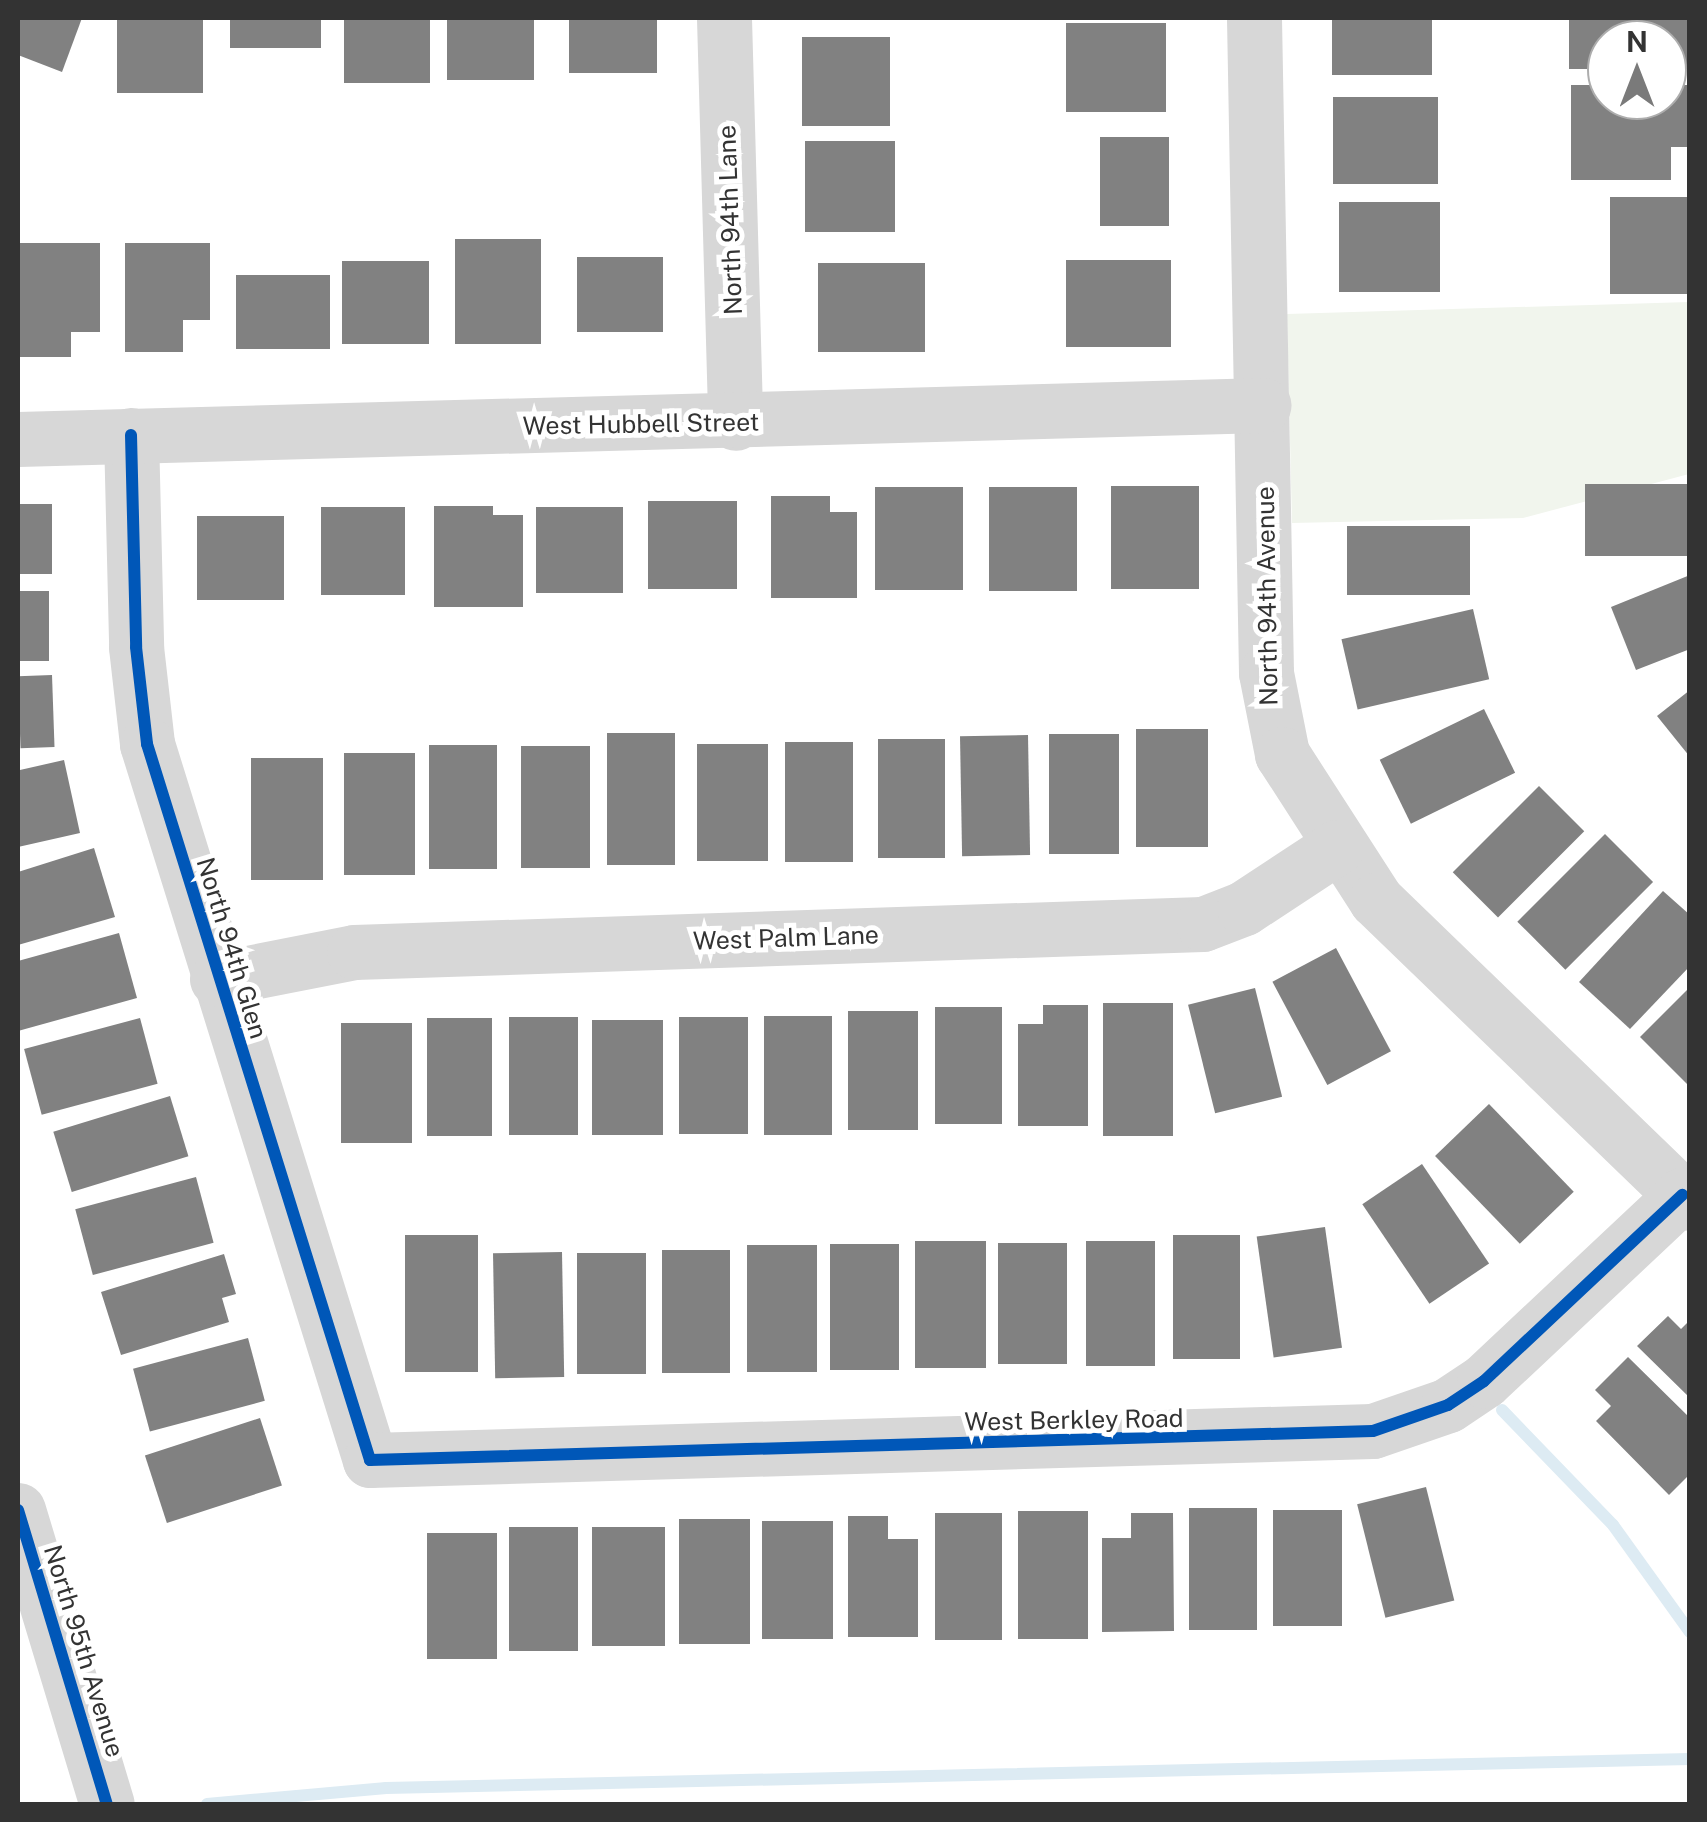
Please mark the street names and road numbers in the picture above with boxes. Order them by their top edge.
street label: North 94th Lane [712,124,748,316]
street label: West Hubbell Street [522,407,760,441]
street label: North 94th Avenue [1250,486,1284,706]
street label: North 94th Glen [190,854,274,1042]
street label: West Palm Lane [693,920,879,956]
street label: West Berkley Road [964,1403,1184,1437]
street label: North 95th Avenue [37,1541,131,1761]

